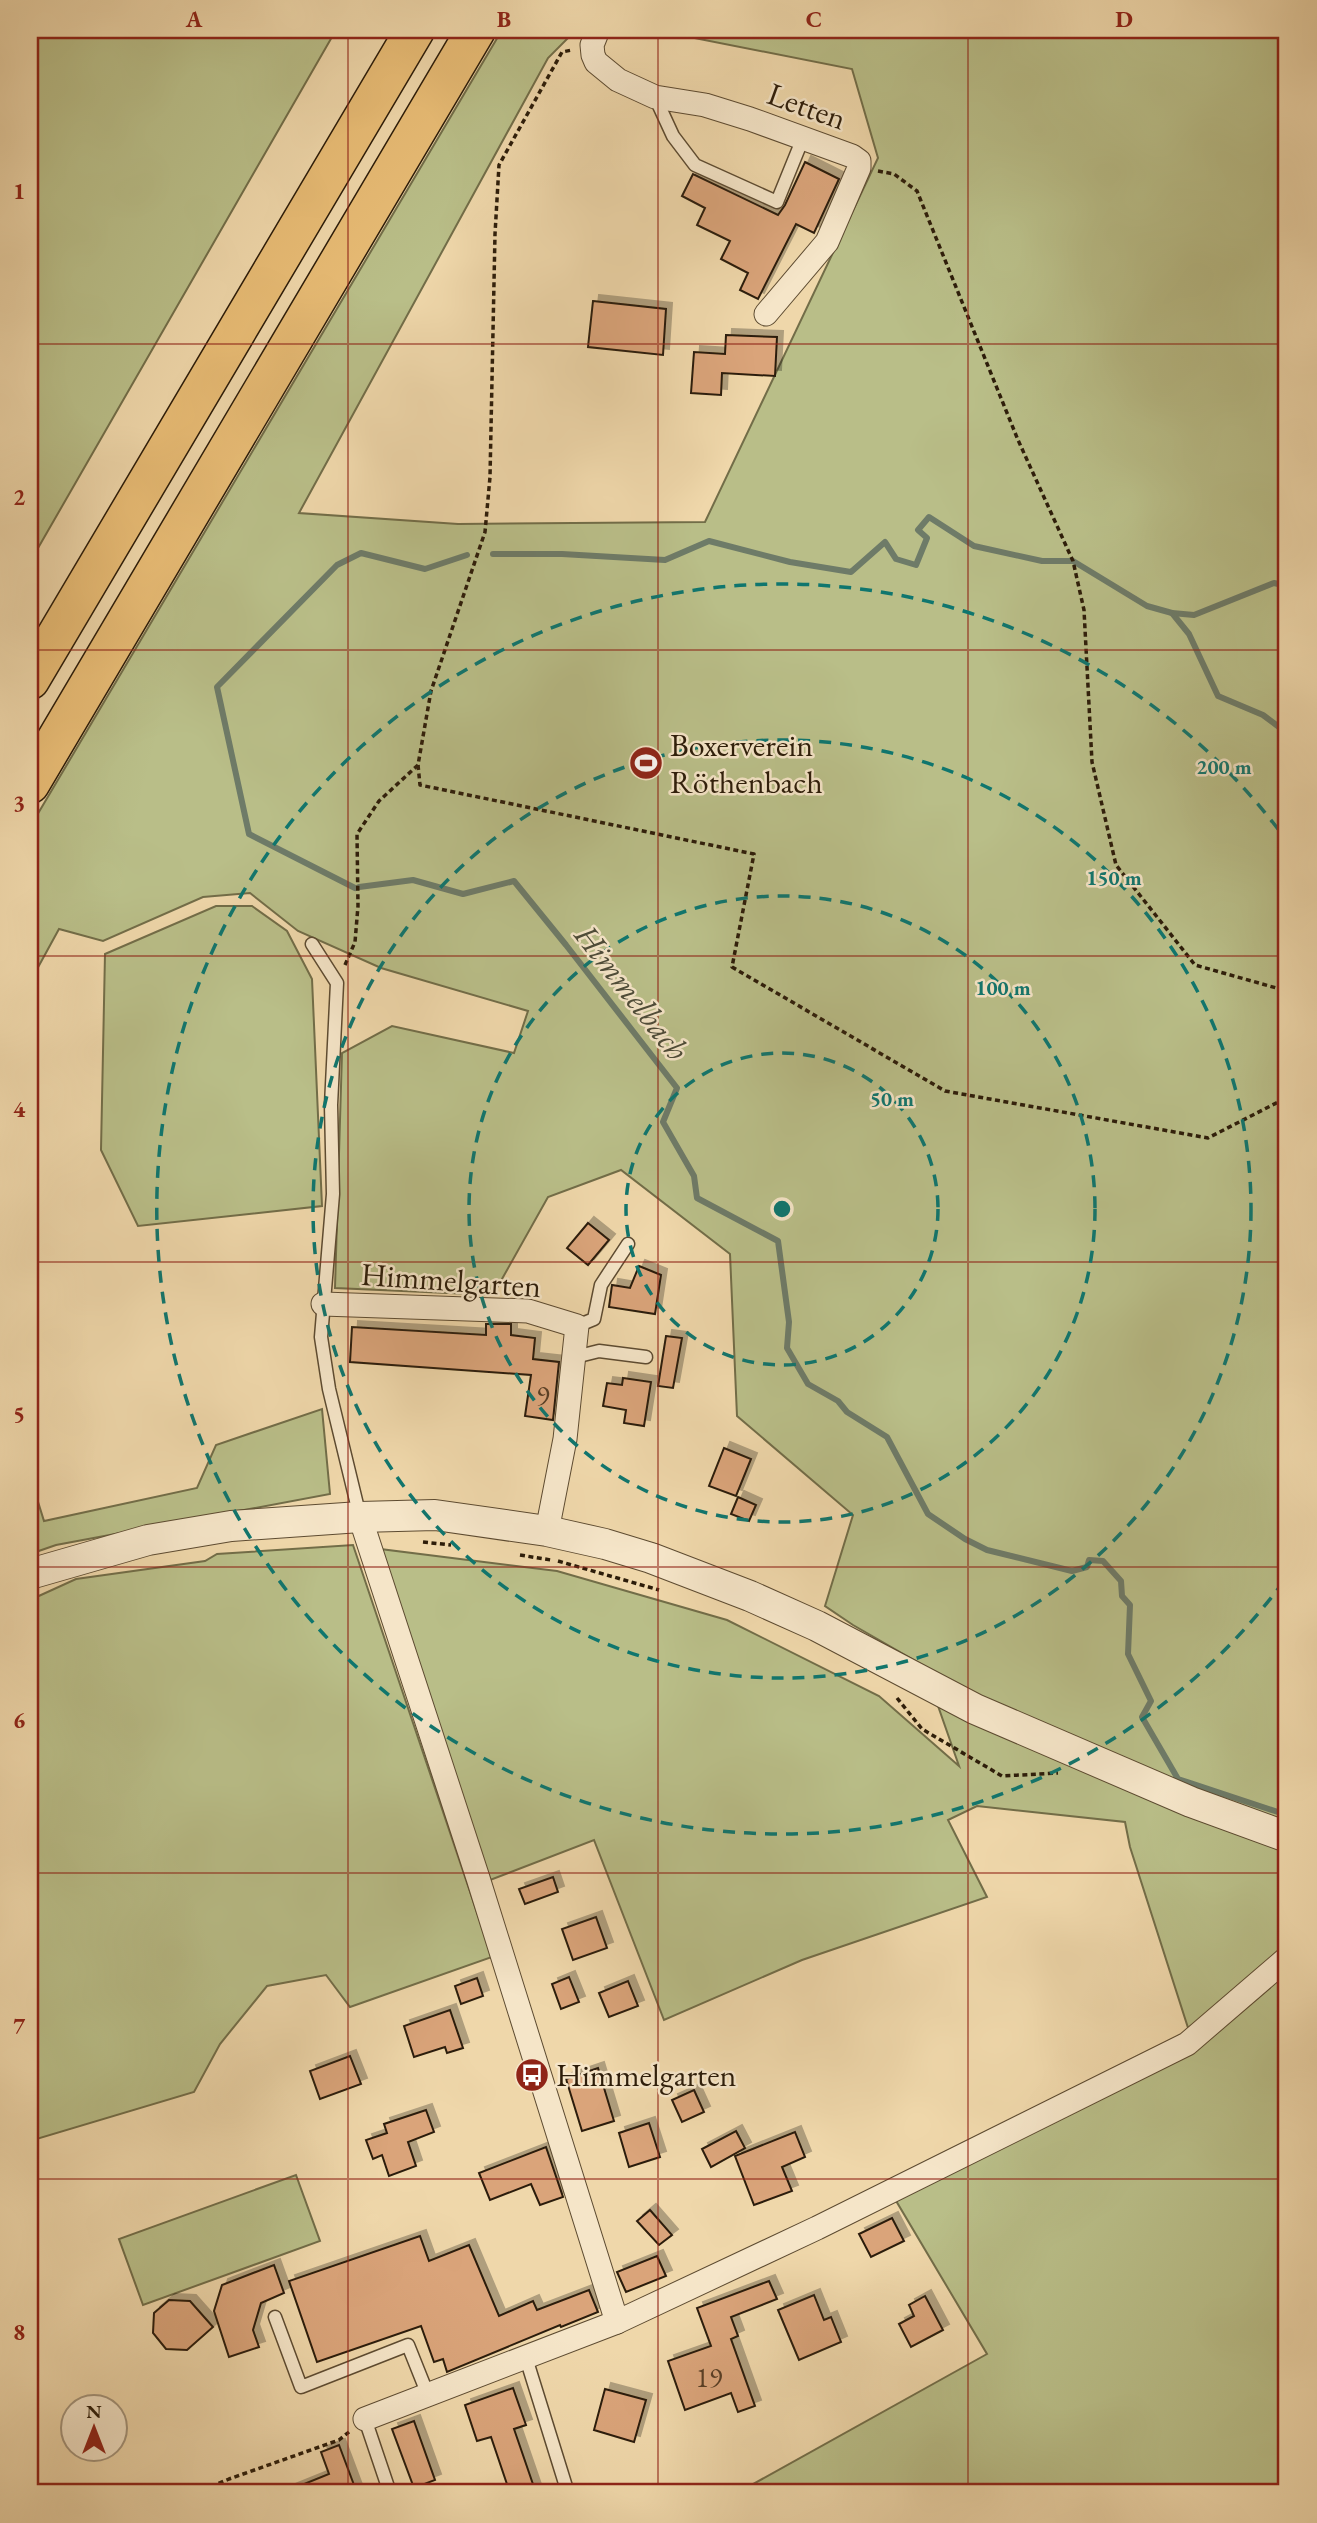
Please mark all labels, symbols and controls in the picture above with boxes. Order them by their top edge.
text: A [185,4,203,34]
text: B [497,4,511,34]
text: C [806,4,822,34]
text: D [1115,4,1133,34]
street label: Letten [762,72,852,140]
text: 1 [13,176,25,206]
text: 2 [13,482,25,512]
place label: Boxerverein Röthenbach [670,724,823,803]
sports icon: Boxerverein Röthenbach [627,744,665,782]
text: 200 m [1196,753,1252,780]
text: 3 [13,788,25,818]
text: 150 m [1086,864,1142,891]
water label: Himmelbach [565,914,699,1069]
text: 100 m [975,974,1031,1001]
text: 50 m [870,1085,914,1112]
text: 4 [13,1094,26,1124]
centre of rings [770,1197,794,1221]
street label: Himmelgarten [359,1253,543,1307]
house number: 9 [536,1377,550,1413]
text: 5 [13,1399,25,1429]
text: 6 [13,1705,25,1735]
text: 7 [13,2011,26,2041]
place label: Himmelgarten [556,2054,737,2096]
bus stop icon: Himmelgarten [513,2056,551,2094]
text: 8 [13,2317,25,2347]
house number: 19 [696,2359,722,2395]
north arrow [60,2394,130,2464]
text: N [86,2399,102,2424]

